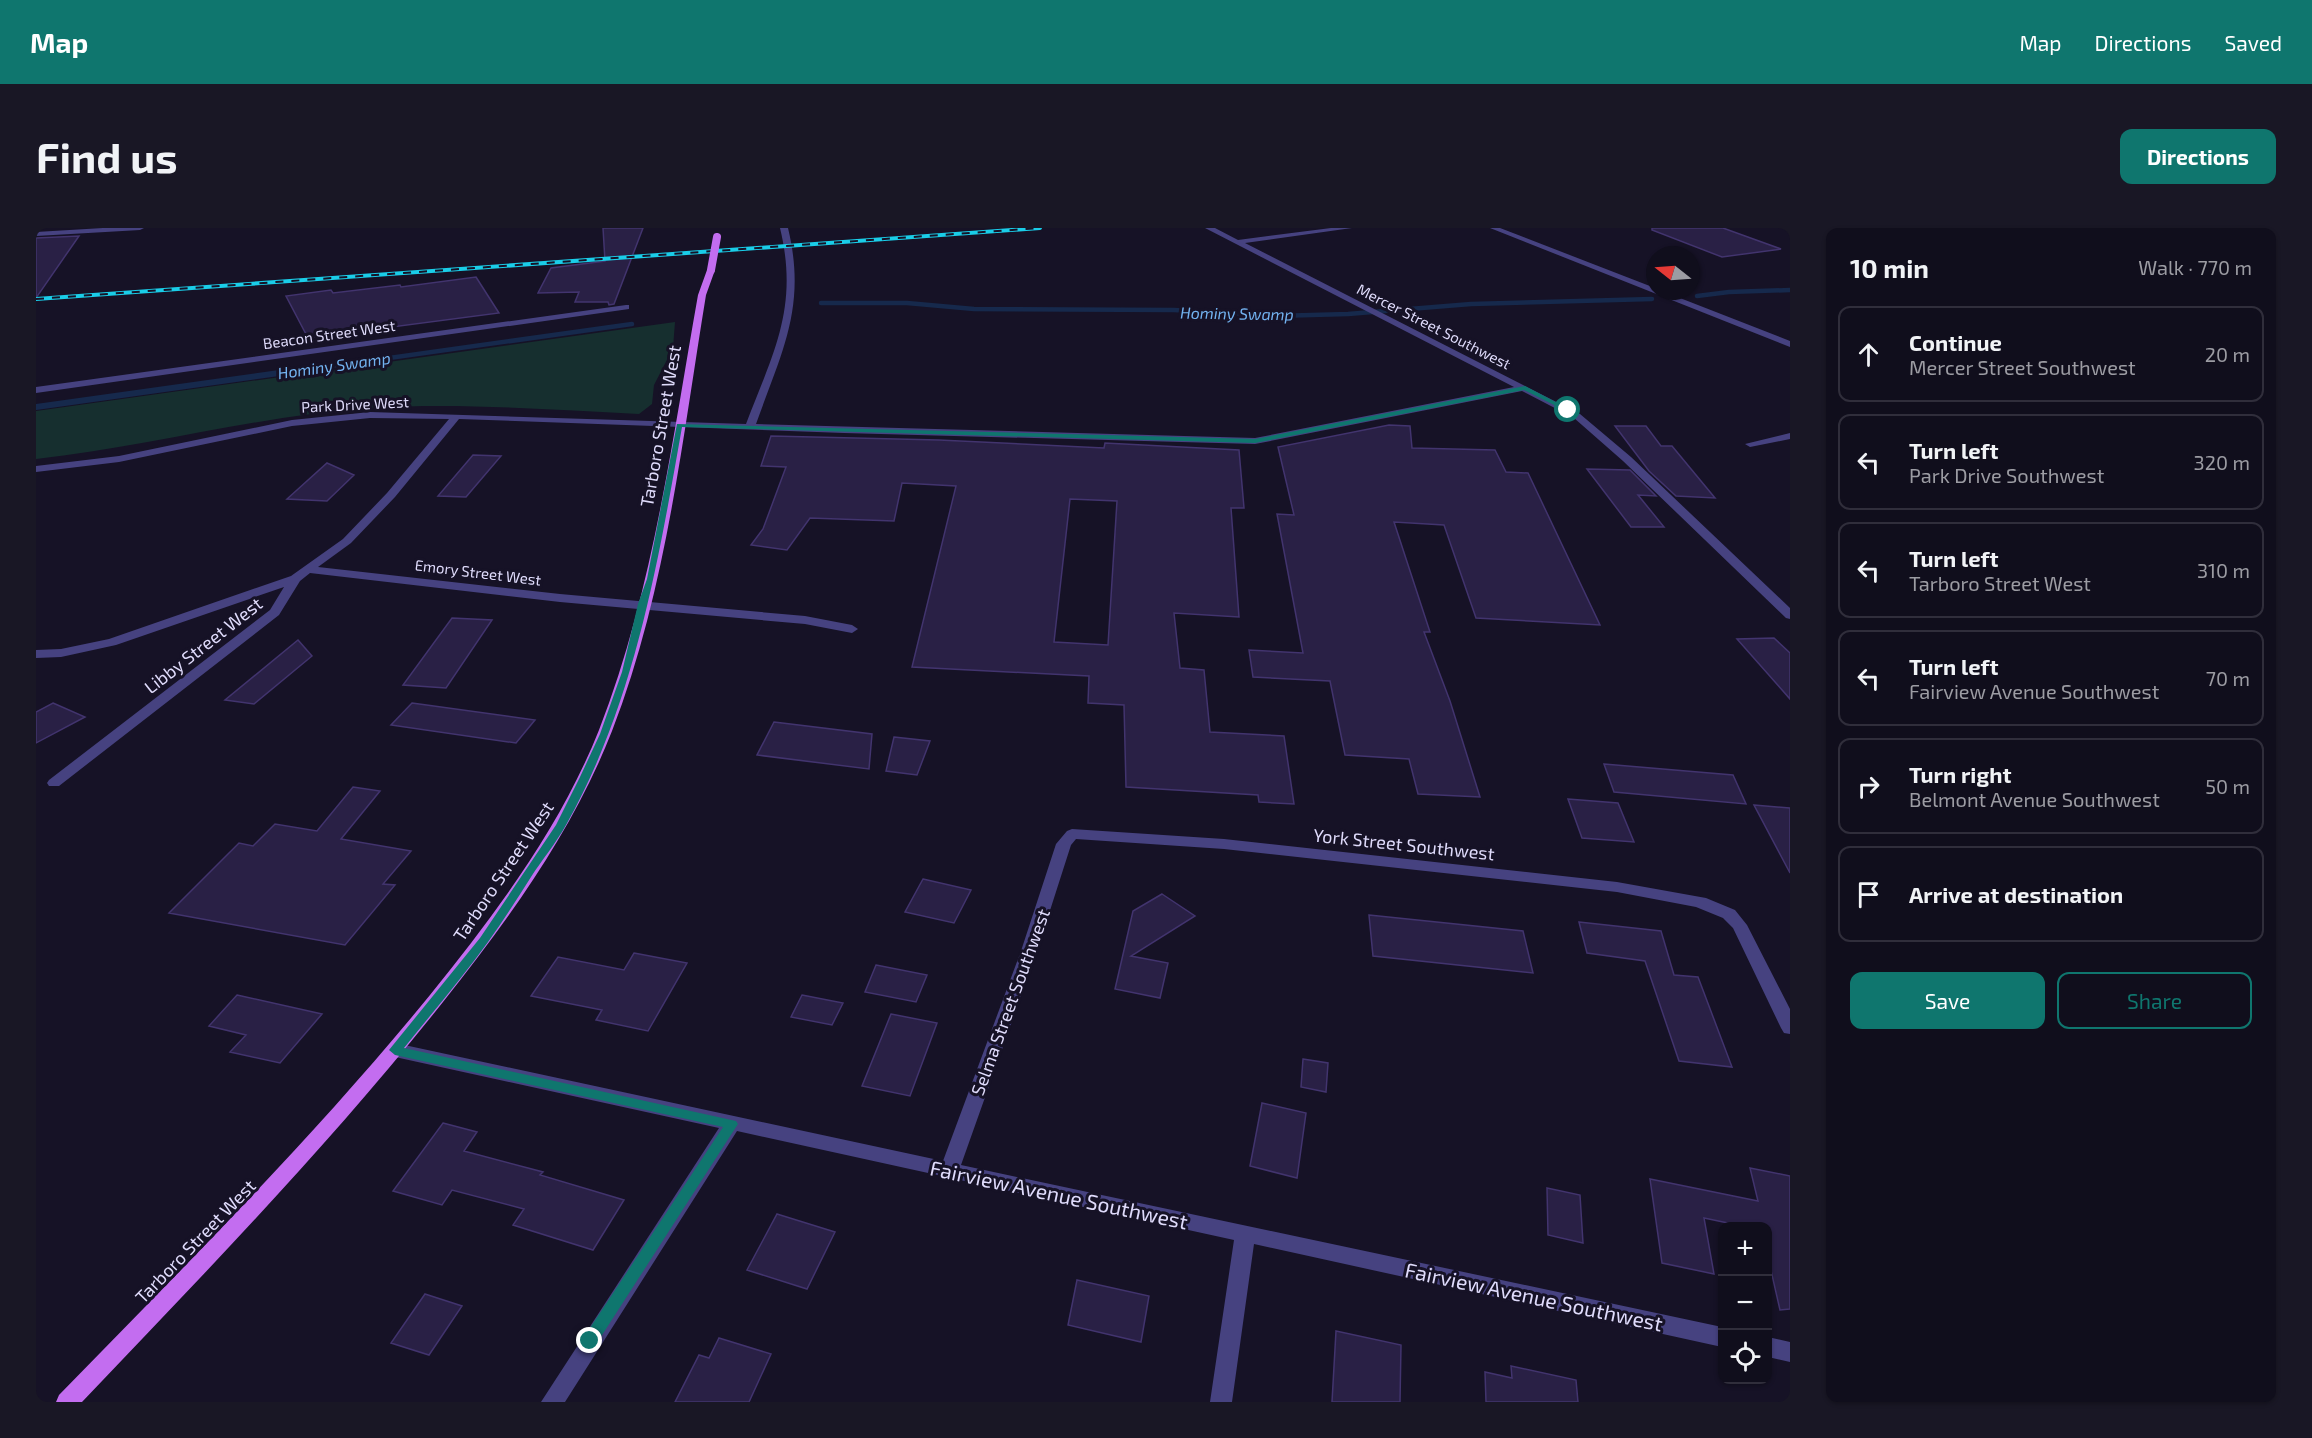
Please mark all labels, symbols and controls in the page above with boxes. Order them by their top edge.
text: Map [30,25,88,59]
text: Map [2019,30,2062,55]
text: Directions [2095,30,2191,55]
text: Saved [2224,30,2282,55]
button: Directions [2120,129,2276,184]
text: Find us [36,131,178,181]
north arrow [1646,246,1700,300]
text: 10 min [1850,252,1929,283]
text: Walk · 770 m [2138,255,2252,279]
street label: Mercer Street Southwest [1354,279,1514,373]
water label: Hominy Swamp [1180,303,1294,324]
street label: Beacon Street West [262,316,397,352]
text: Continue [1909,329,2002,355]
icon: ahead [1852,338,1885,371]
text: 20 m [2205,342,2250,366]
street label: Tarboro Street West [635,343,685,509]
water label: Hominy Swamp [276,348,392,383]
text: Mercer Street Southwest [1909,355,2136,379]
street label: Park Drive West [301,392,410,416]
route start [1554,396,1580,422]
text: Turn left [1909,437,1998,463]
icon: left [1852,446,1885,479]
text: 320 m [2194,450,2250,474]
text: Park Drive Southwest [1909,463,2104,487]
text: Turn left [1909,545,1998,571]
icon: left [1852,554,1885,587]
street label: Emory Street West [414,555,543,589]
text: 310 m [2197,558,2250,582]
text: Tarboro Street West [1909,571,2091,595]
street label: Libby Street West [140,592,266,698]
text: Turn left [1909,653,1998,679]
icon: left [1852,662,1885,695]
text: 70 m [2206,666,2250,690]
text: Fairview Avenue Southwest [1909,679,2159,703]
text: Turn right [1909,761,2011,787]
icon: right [1852,770,1885,803]
text: 50 m [2205,774,2250,798]
text: Belmont Avenue Southwest [1909,787,2160,811]
street label: Tarboro Street West [448,797,558,945]
street label: York Street Southwest [1312,824,1496,864]
icon: arrive [1852,878,1885,911]
text: Arrive at destination [1909,881,2123,907]
street label: Selma Street Southwest [966,905,1054,1098]
button: Save [1850,972,2045,1029]
button: Share [2057,972,2252,1029]
street label: Fairview Avenue Southwest [928,1154,1190,1234]
street label: Tarboro Street West [130,1174,260,1308]
map controls [1718,1222,1772,1384]
button: + [1718,1222,1772,1276]
street label: Fairview Avenue Southwest [1403,1256,1665,1336]
button: − [1718,1276,1772,1330]
route end [576,1327,602,1353]
button: locate [1718,1330,1772,1384]

